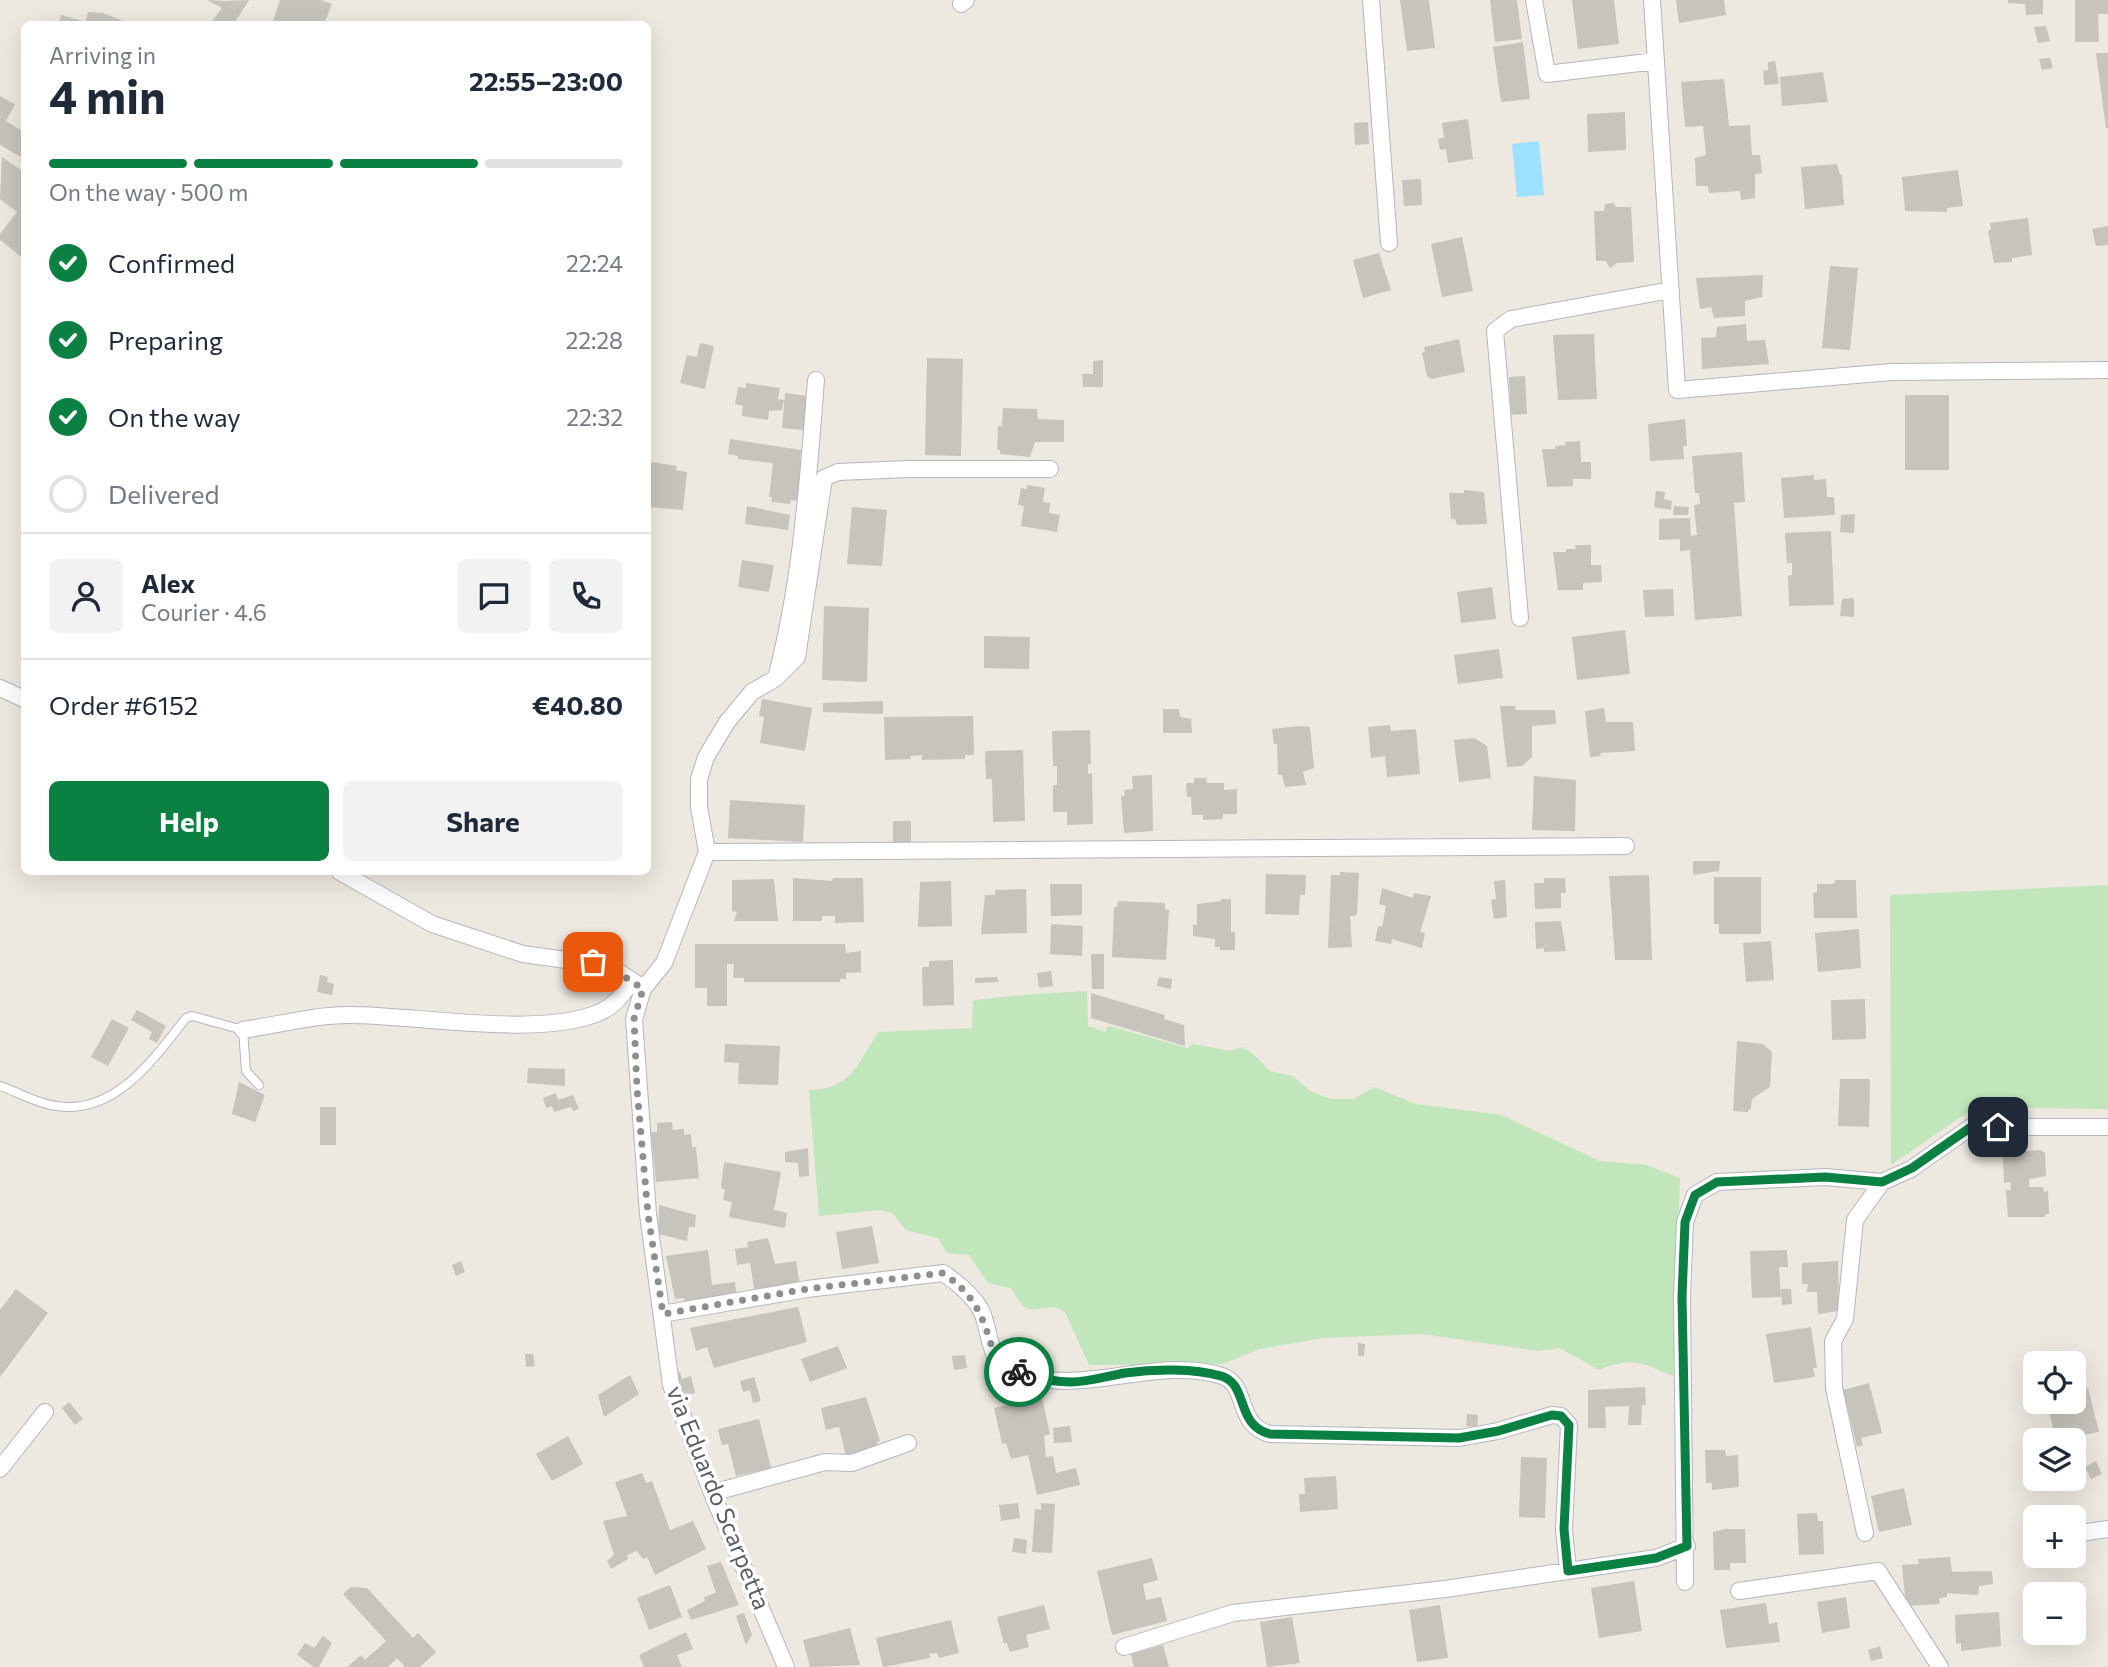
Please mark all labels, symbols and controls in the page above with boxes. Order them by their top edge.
text: Arriving in [49,41,156,69]
text: 22:55–23:00 [469,65,623,96]
text: 4 min [49,67,166,123]
text: On the way · 500 m [49,178,248,206]
icon: check [49,244,87,282]
text: Confirmed [108,247,235,278]
text: 22:24 [566,249,623,277]
icon: check [49,321,87,359]
text: Preparing [108,324,223,355]
text: 22:28 [565,326,623,354]
icon: check [49,398,87,436]
text: On the way [108,401,241,432]
text: 22:32 [566,403,623,431]
text: Delivered [108,478,219,509]
button: person [49,559,123,633]
button: chat [457,559,531,633]
button: phone [549,559,623,633]
text: Alex [141,567,195,598]
text: Courier · 4.6 [141,598,267,626]
text: Order #6152 [49,689,198,720]
text: €40.80 [532,689,623,720]
button: Help [49,781,329,861]
button: Share [343,781,623,861]
pin [563,932,623,992]
icon: bag [574,943,612,981]
pin [1968,1097,2028,1157]
icon: home [1979,1108,2017,1146]
courier [984,1337,1054,1407]
map controls [2023,1351,2086,1645]
button: locate [2023,1351,2086,1414]
icon: bike [1000,1353,1038,1391]
street label: via Eduardo Scarpetta [661,1381,778,1614]
button: layers [2023,1428,2086,1491]
button: + [2023,1505,2086,1568]
button: − [2023,1582,2086,1645]

